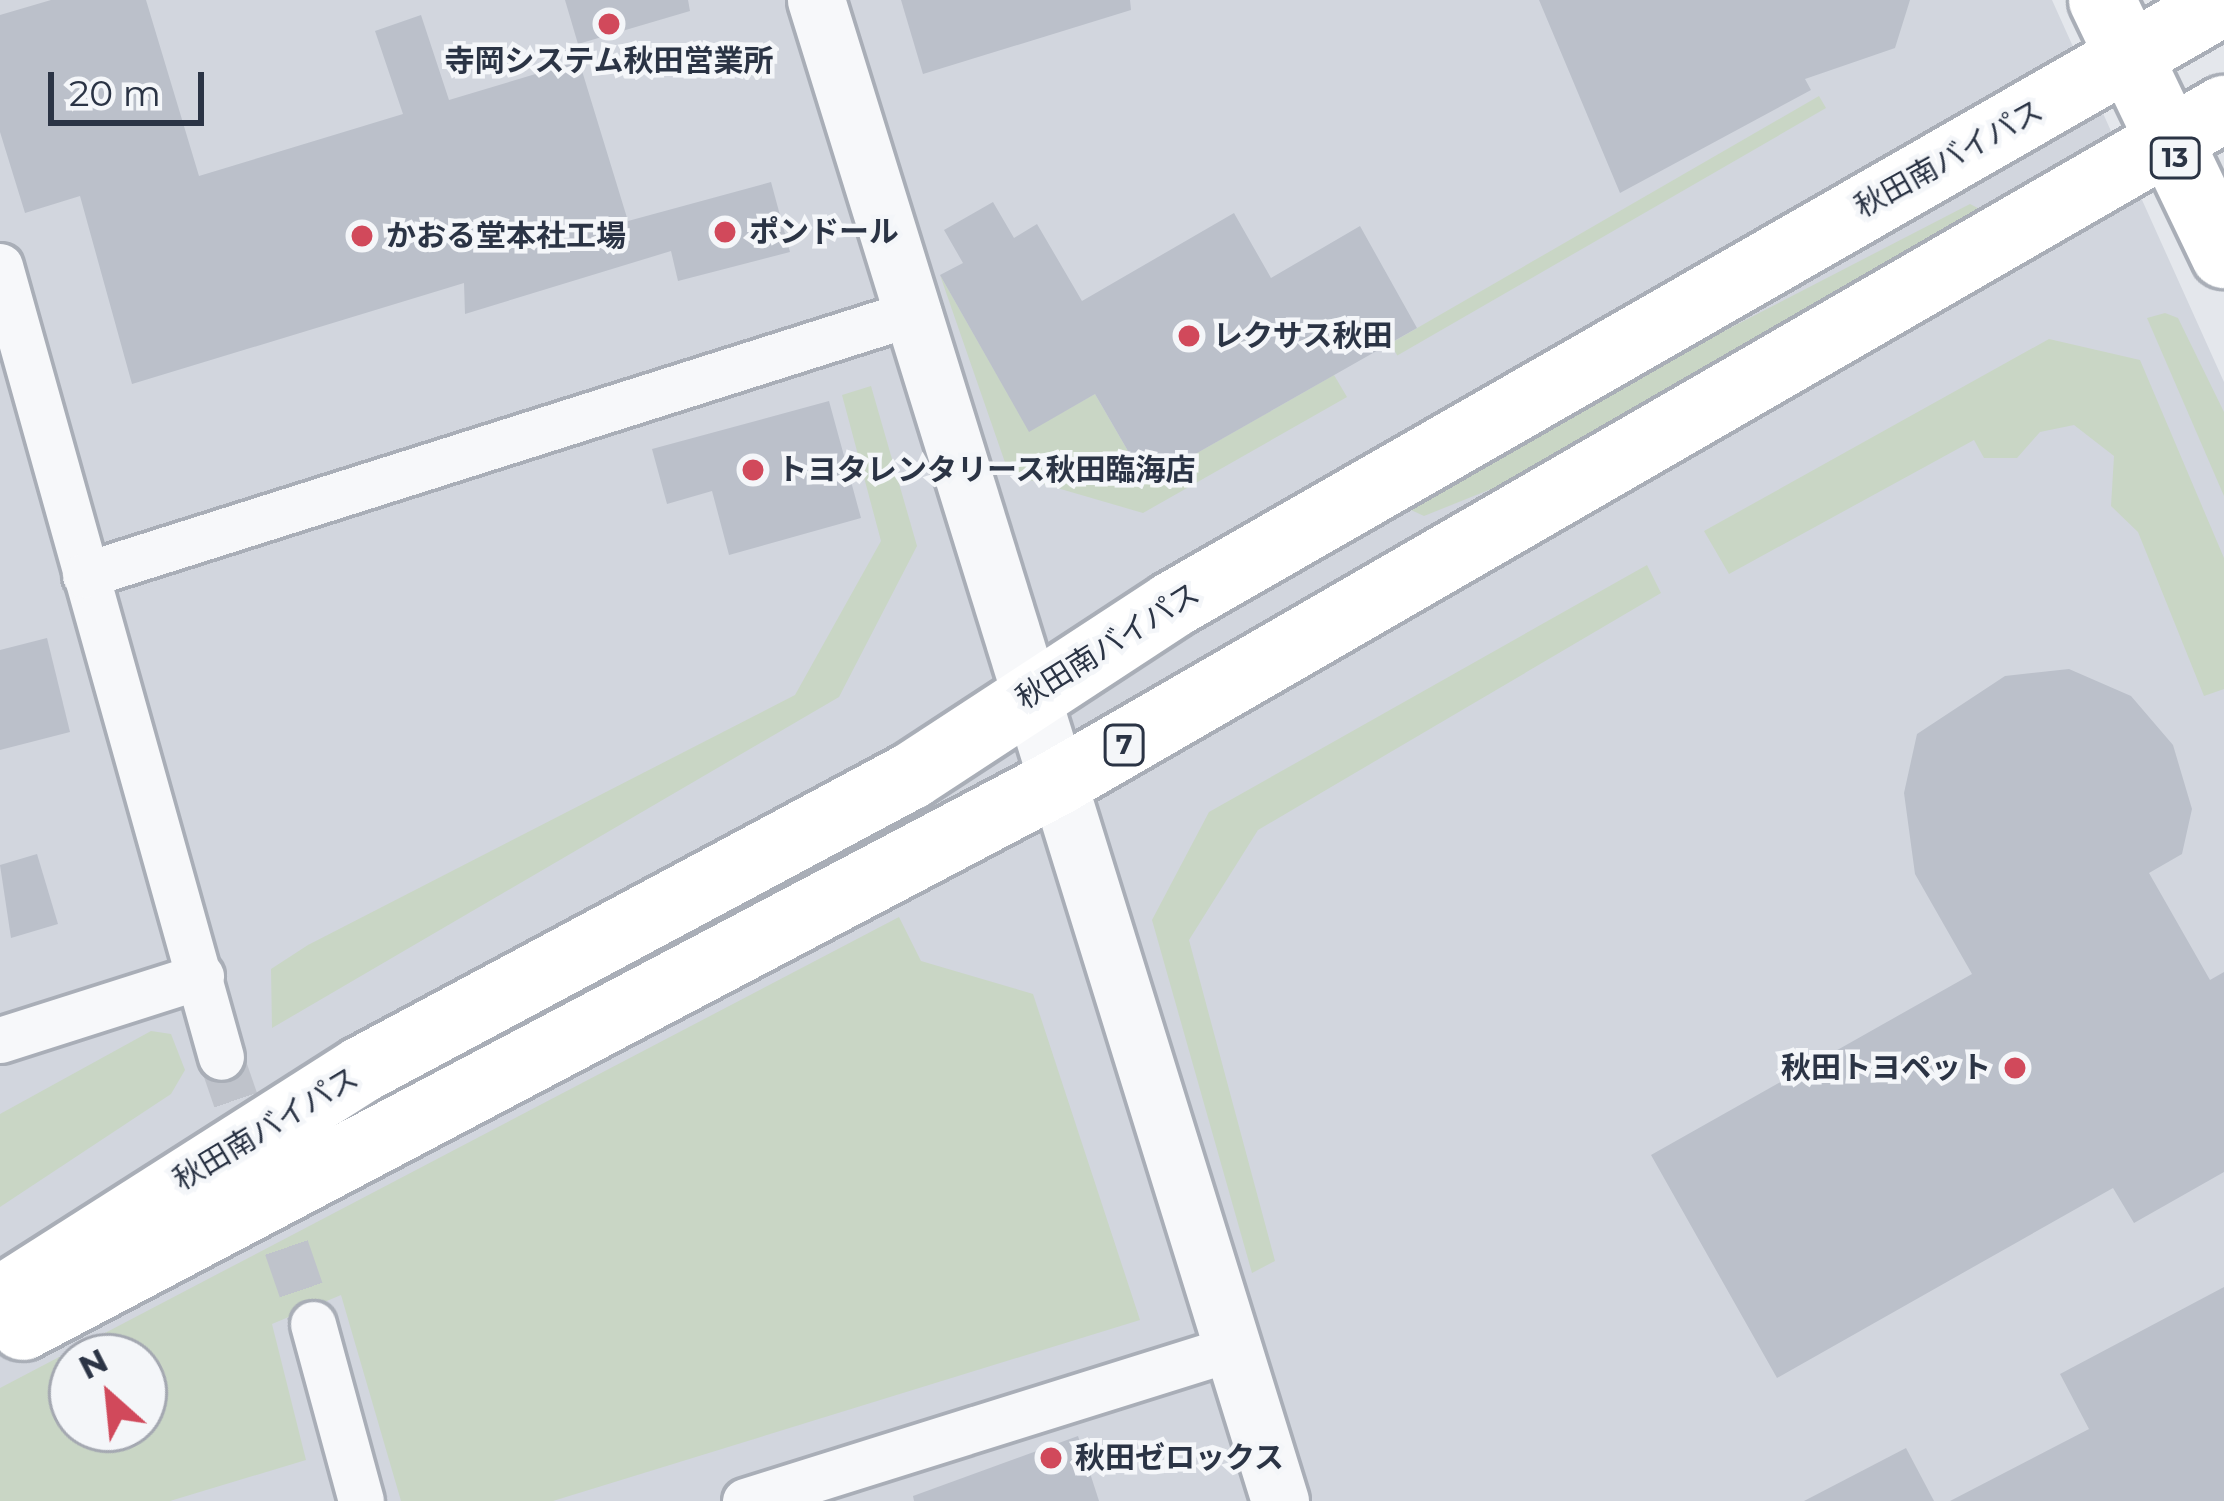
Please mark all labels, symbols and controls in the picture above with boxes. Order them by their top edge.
marker: 寺岡システム秋田営業所 [596,11,622,37]
place label: 寺岡システム秋田営業所 [444,43,774,79]
scale bar [54,48,210,122]
text: 20 m [69,71,161,115]
street label: 秋田南バイパス [1848,92,2050,226]
road number: 13 [2148,137,2202,179]
place label: ポンドール [749,214,899,250]
place label: かおる堂本社工場 [386,218,626,254]
marker: ポンドール [712,219,738,245]
marker: かおる堂本社工場 [349,223,375,249]
place label: レクサス秋田 [1213,318,1393,354]
marker: レクサス秋田 [1176,323,1202,349]
place label: トヨタレンタリース秋田臨海店 [777,452,1197,488]
marker: トヨタレンタリース秋田臨海店 [740,457,766,483]
street label: 秋田南バイパス [1009,575,1207,717]
road number: 7 [1103,724,1145,766]
place label: 秋田トヨペット [1781,1050,1991,1086]
marker: 秋田トヨペット [2002,1055,2028,1081]
street label: 秋田南バイパス [167,1059,365,1199]
north arrow [48,1333,168,1453]
text: N [72,1340,114,1387]
place label: 秋田ゼロックス [1075,1440,1285,1476]
marker: 秋田ゼロックス [1038,1445,1064,1471]

